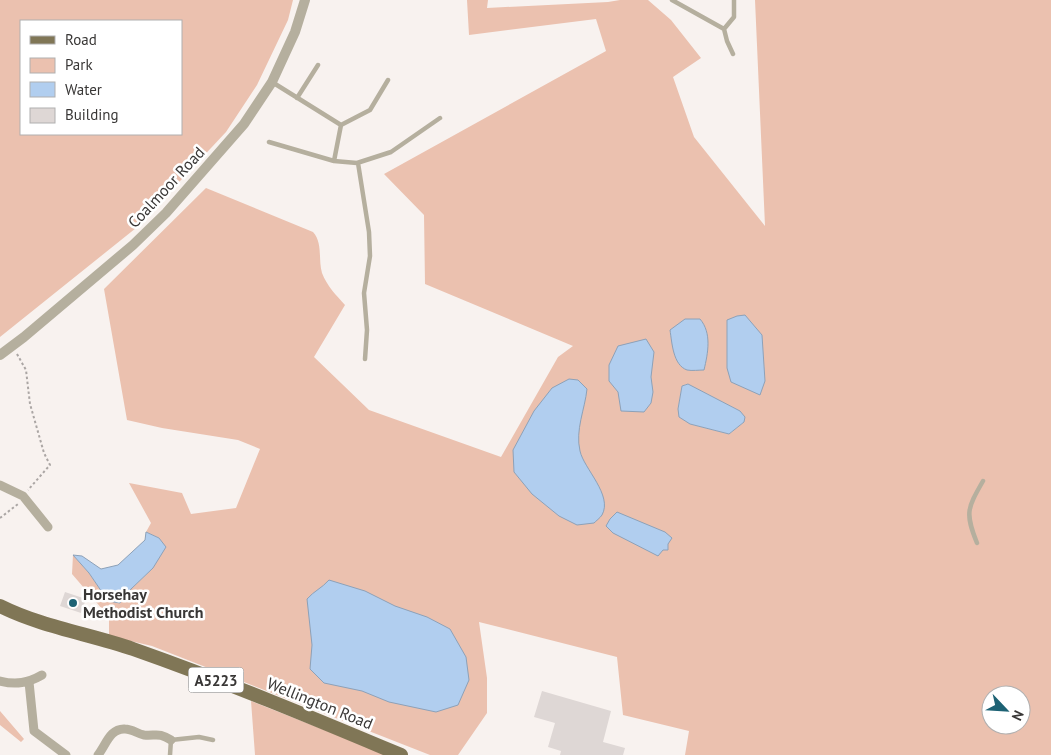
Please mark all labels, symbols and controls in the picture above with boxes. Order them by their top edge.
legend [20,20,182,135]
text: Road [65,30,97,49]
text: Park [65,55,93,74]
text: Water [65,80,102,99]
text: Building [65,105,119,124]
street label: Coalmoor Road [123,142,209,232]
place label: Horsehay Methodist Church [83,584,203,622]
marker: Horsehay Methodist Church [67,597,79,609]
road number: A5223 [188,668,244,692]
street label: Wellington Road [264,673,376,733]
north arrow [981,685,1031,735]
text: N [1008,708,1028,723]

